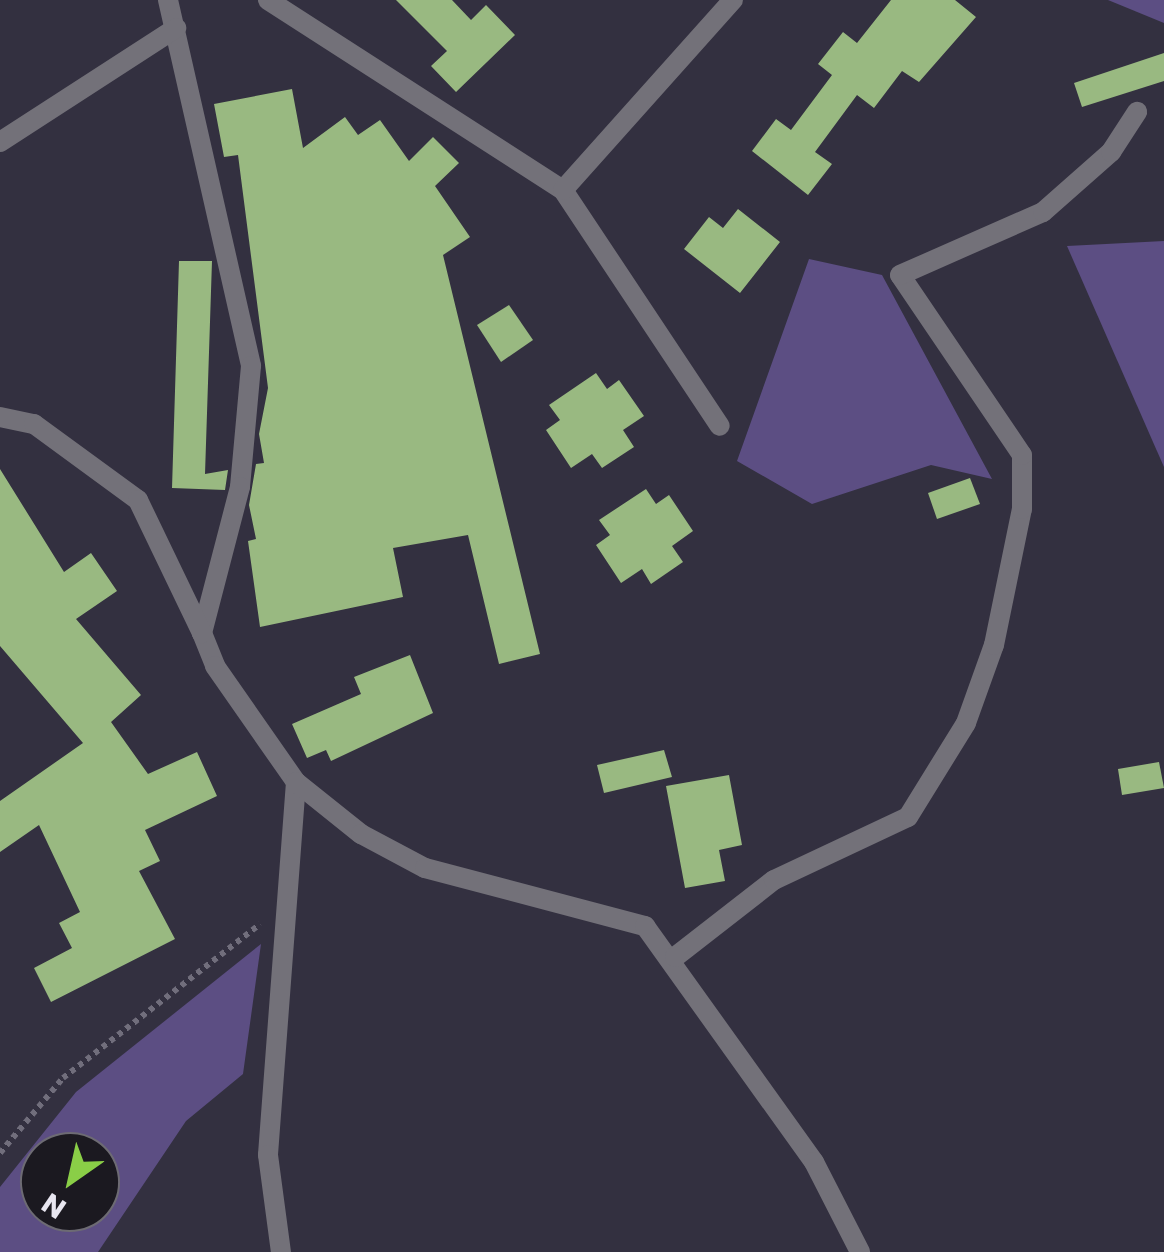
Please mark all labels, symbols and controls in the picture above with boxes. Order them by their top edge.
north arrow [20,1132,120,1232]
text: N [34,1184,74,1228]

